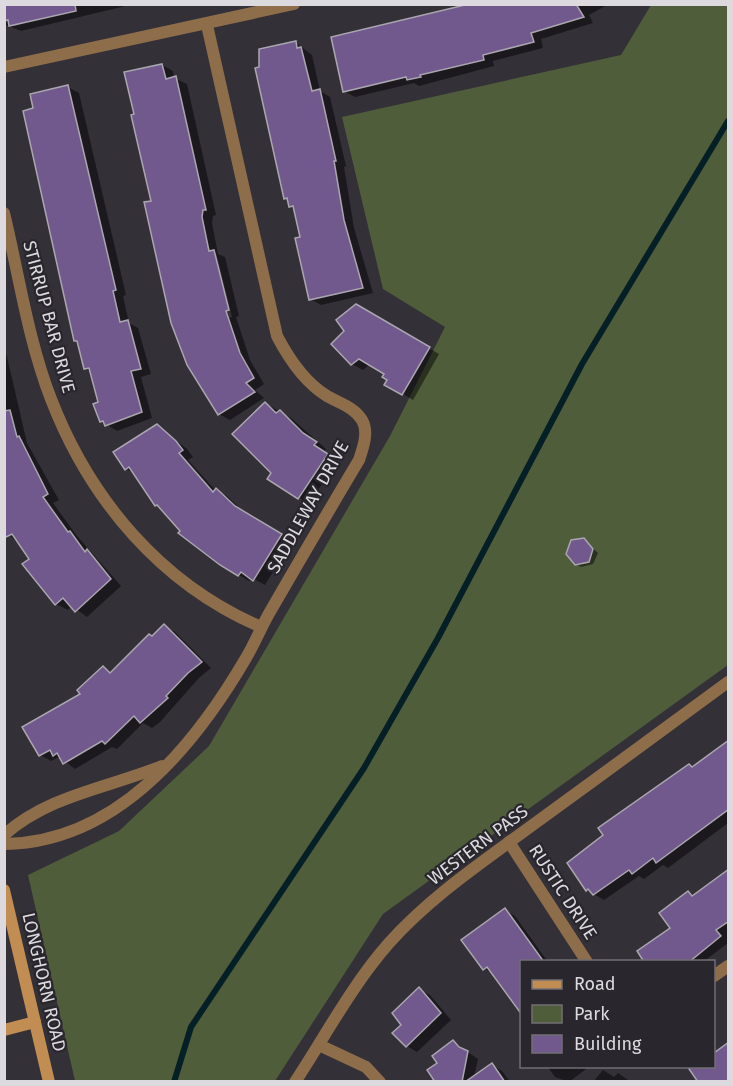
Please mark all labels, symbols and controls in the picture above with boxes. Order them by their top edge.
street label: STIRRUP BAR DRIVE [18,238,80,396]
street label: SADDLEWAY DRIVE [262,437,354,577]
street label: WESTERN PASS [424,800,533,890]
street label: RUSTIC DRIVE [524,840,602,944]
street label: LONGHORN ROAD [17,910,71,1054]
legend [520,960,715,1068]
text: Road [574,973,616,995]
text: Park [574,1003,610,1025]
text: Building [574,1033,642,1055]

